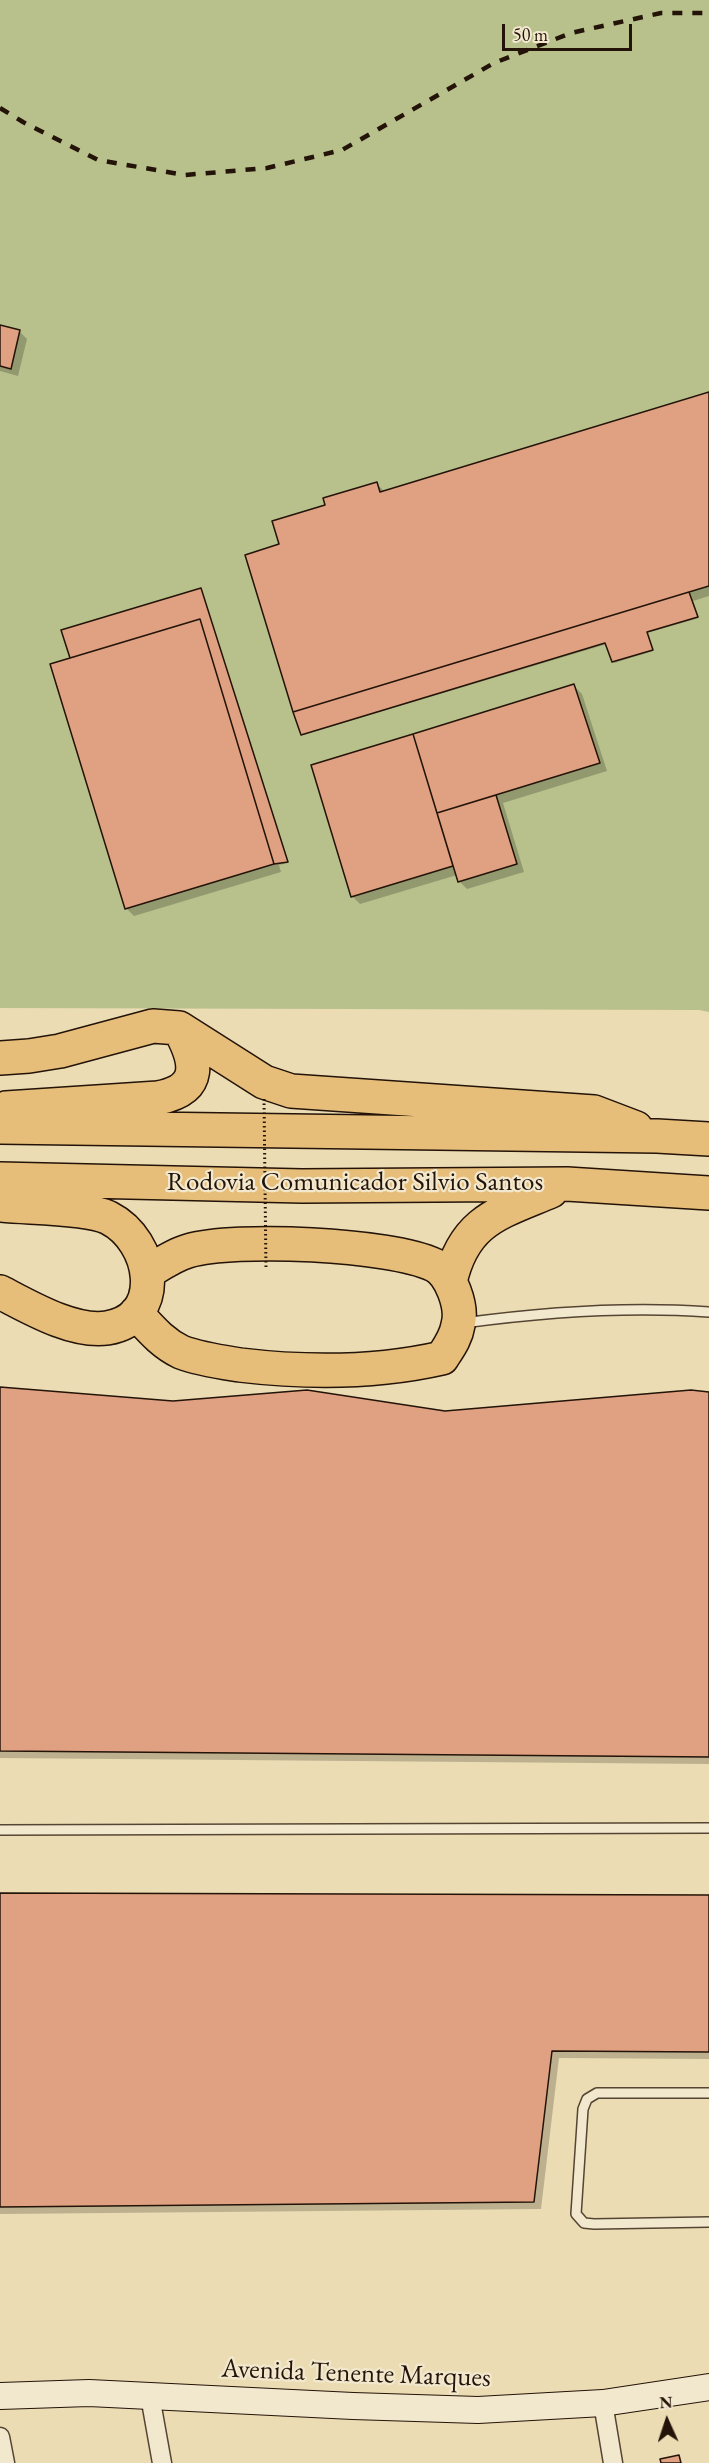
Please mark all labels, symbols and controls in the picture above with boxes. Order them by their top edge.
scale bar [505,12,636,50]
text: 50 m [513,23,548,46]
street label: Rodovia Comunicador Silvio Santos [167,1167,543,1199]
street label: Avenida Tenente Marques [221,2353,491,2395]
north arrow [637,2391,697,2451]
text: N [659,2392,673,2413]

